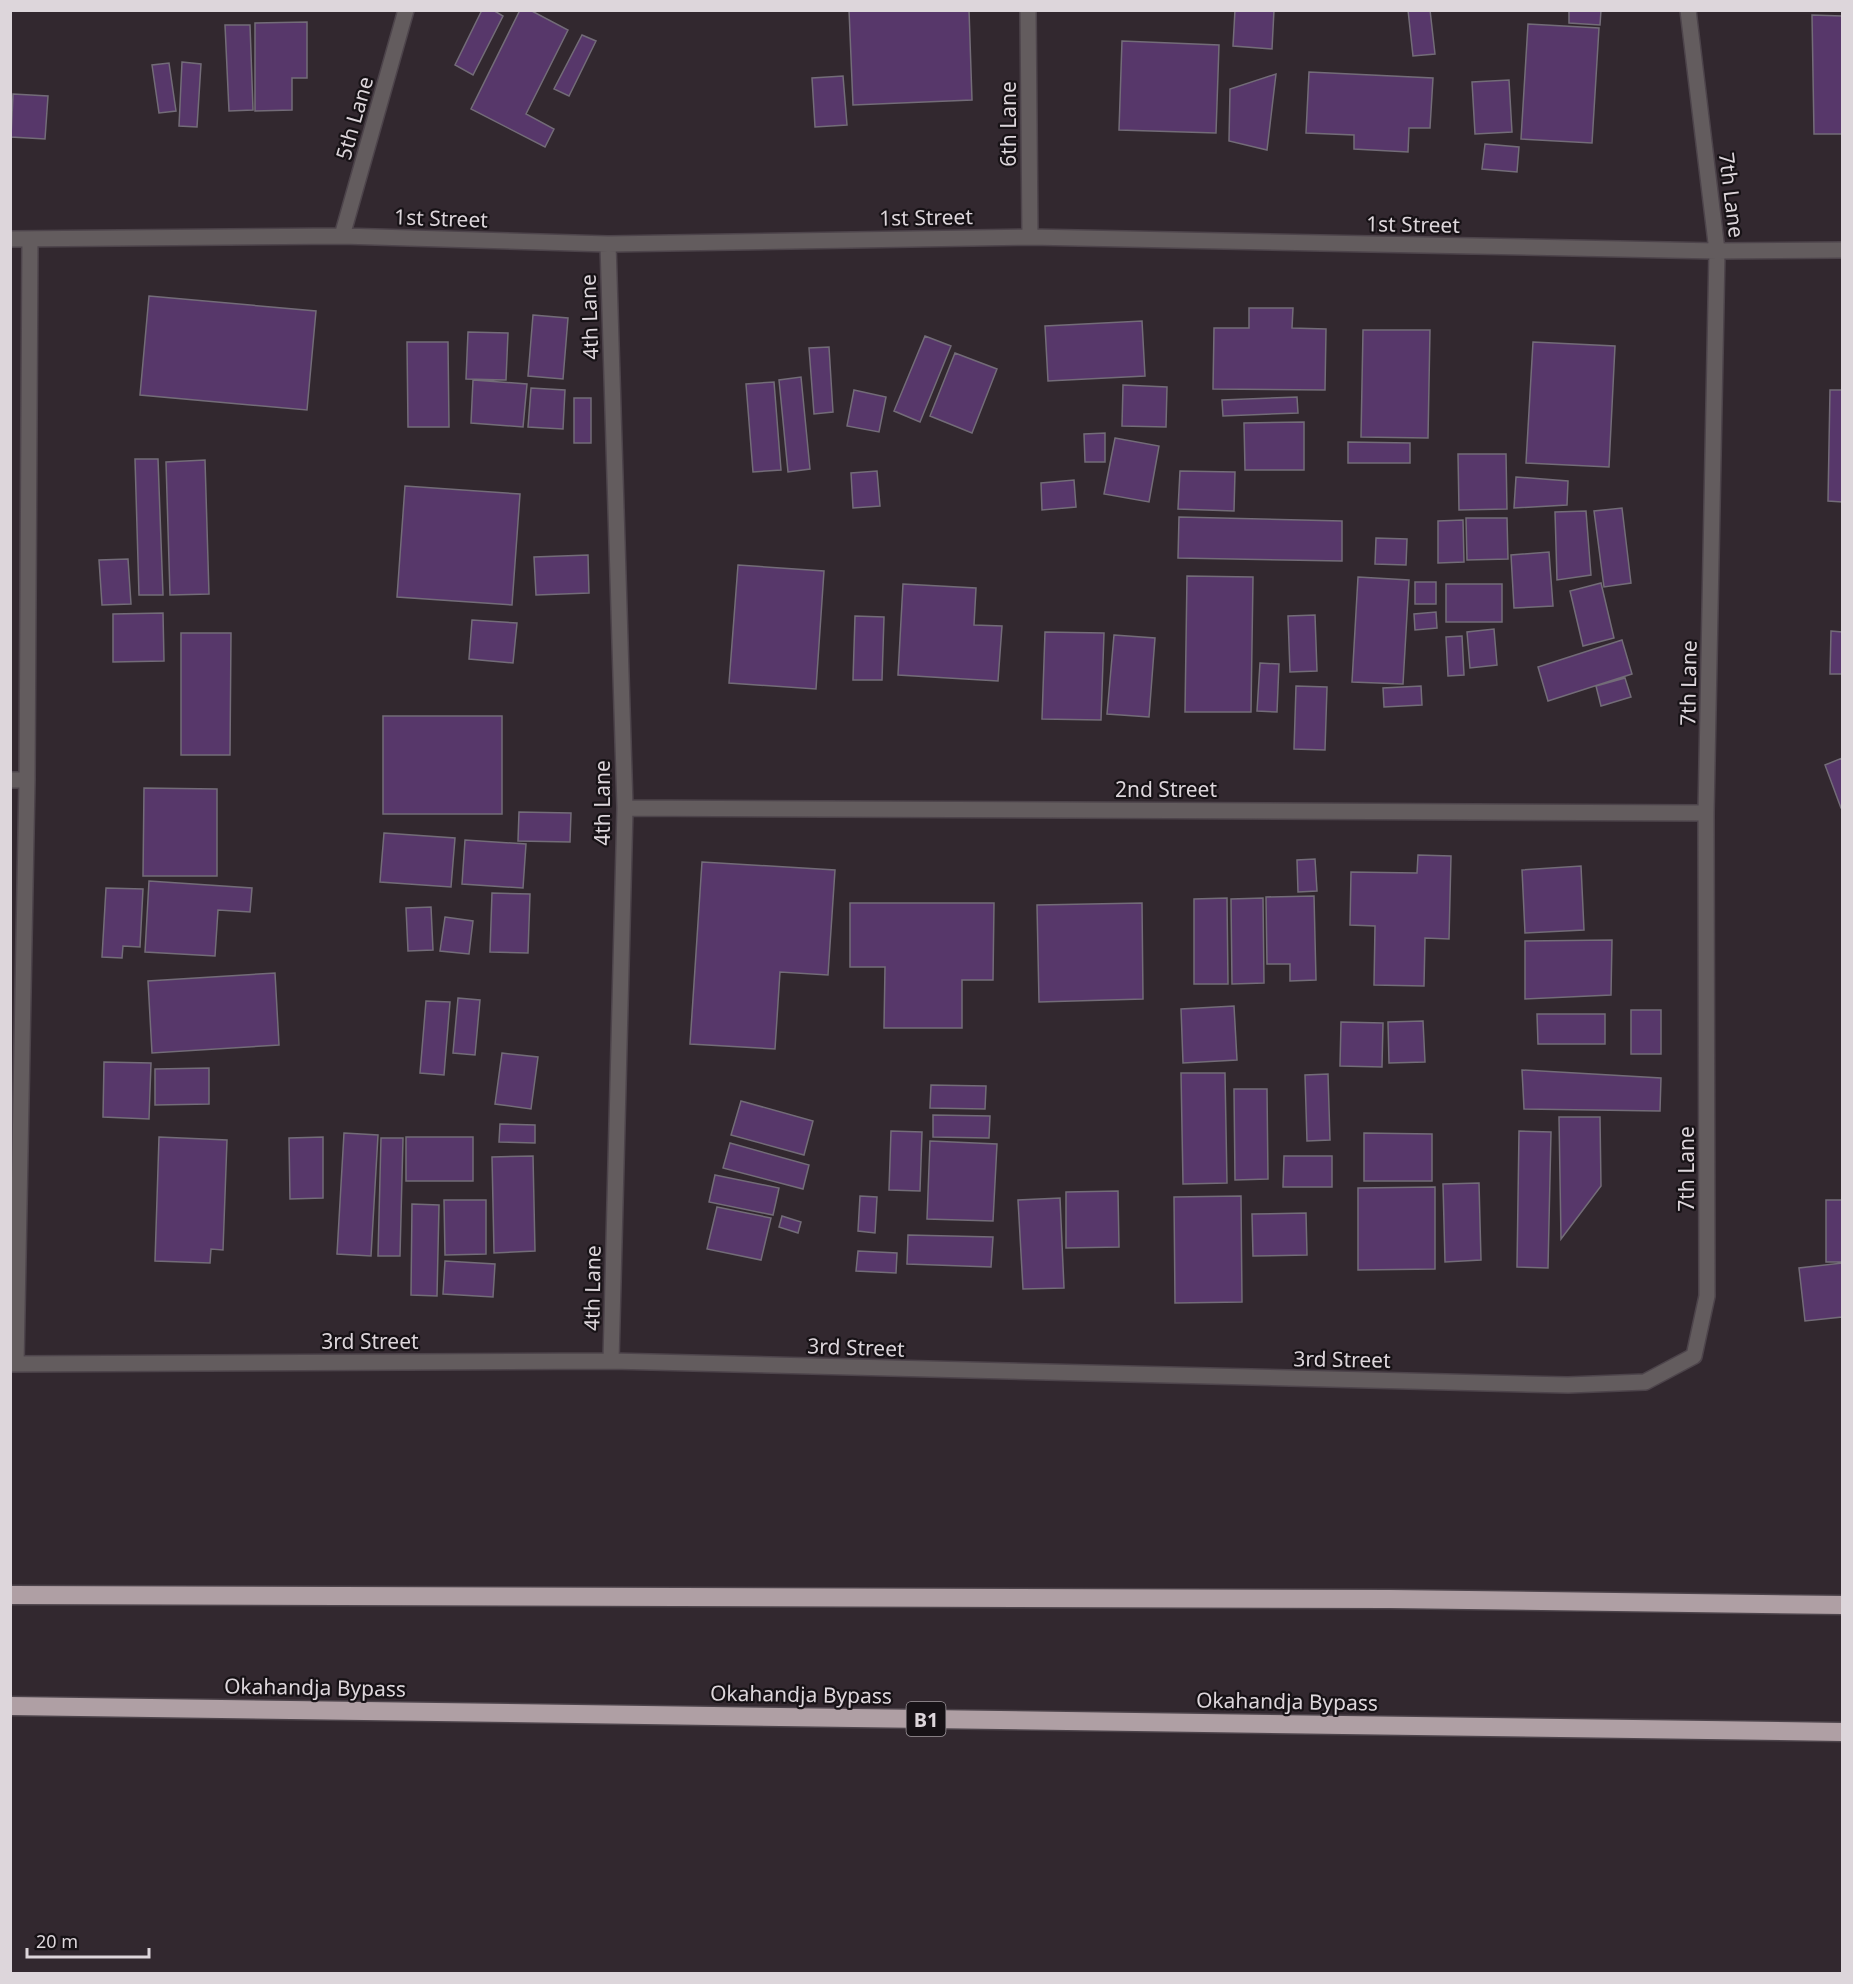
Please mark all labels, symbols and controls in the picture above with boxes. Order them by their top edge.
street label: 5th Lane [329,73,379,163]
street label: 6th Lane [994,81,1022,167]
street label: 7th Lane [1713,151,1751,239]
street label: 1st Street [394,202,489,234]
street label: 1st Street [879,202,974,232]
street label: 1st Street [1366,209,1461,239]
street label: 4th Lane [574,274,604,360]
street label: 7th Lane [1673,640,1703,726]
street label: 4th Lane [588,760,616,846]
street label: 2nd Street [1115,775,1217,803]
street label: 7th Lane [1672,1126,1700,1212]
street label: 4th Lane [577,1245,607,1331]
street label: 3rd Street [321,1327,419,1355]
street label: 3rd Street [807,1331,906,1363]
street label: 3rd Street [1293,1344,1391,1374]
street label: Okahandja Bypass [224,1671,406,1703]
street label: Okahandja Bypass [710,1678,892,1710]
street label: Okahandja Bypass [1196,1685,1378,1717]
road number: B1 [906,1702,946,1736]
scale bar [27,1921,148,1959]
text: 20 m [36,1929,78,1953]

